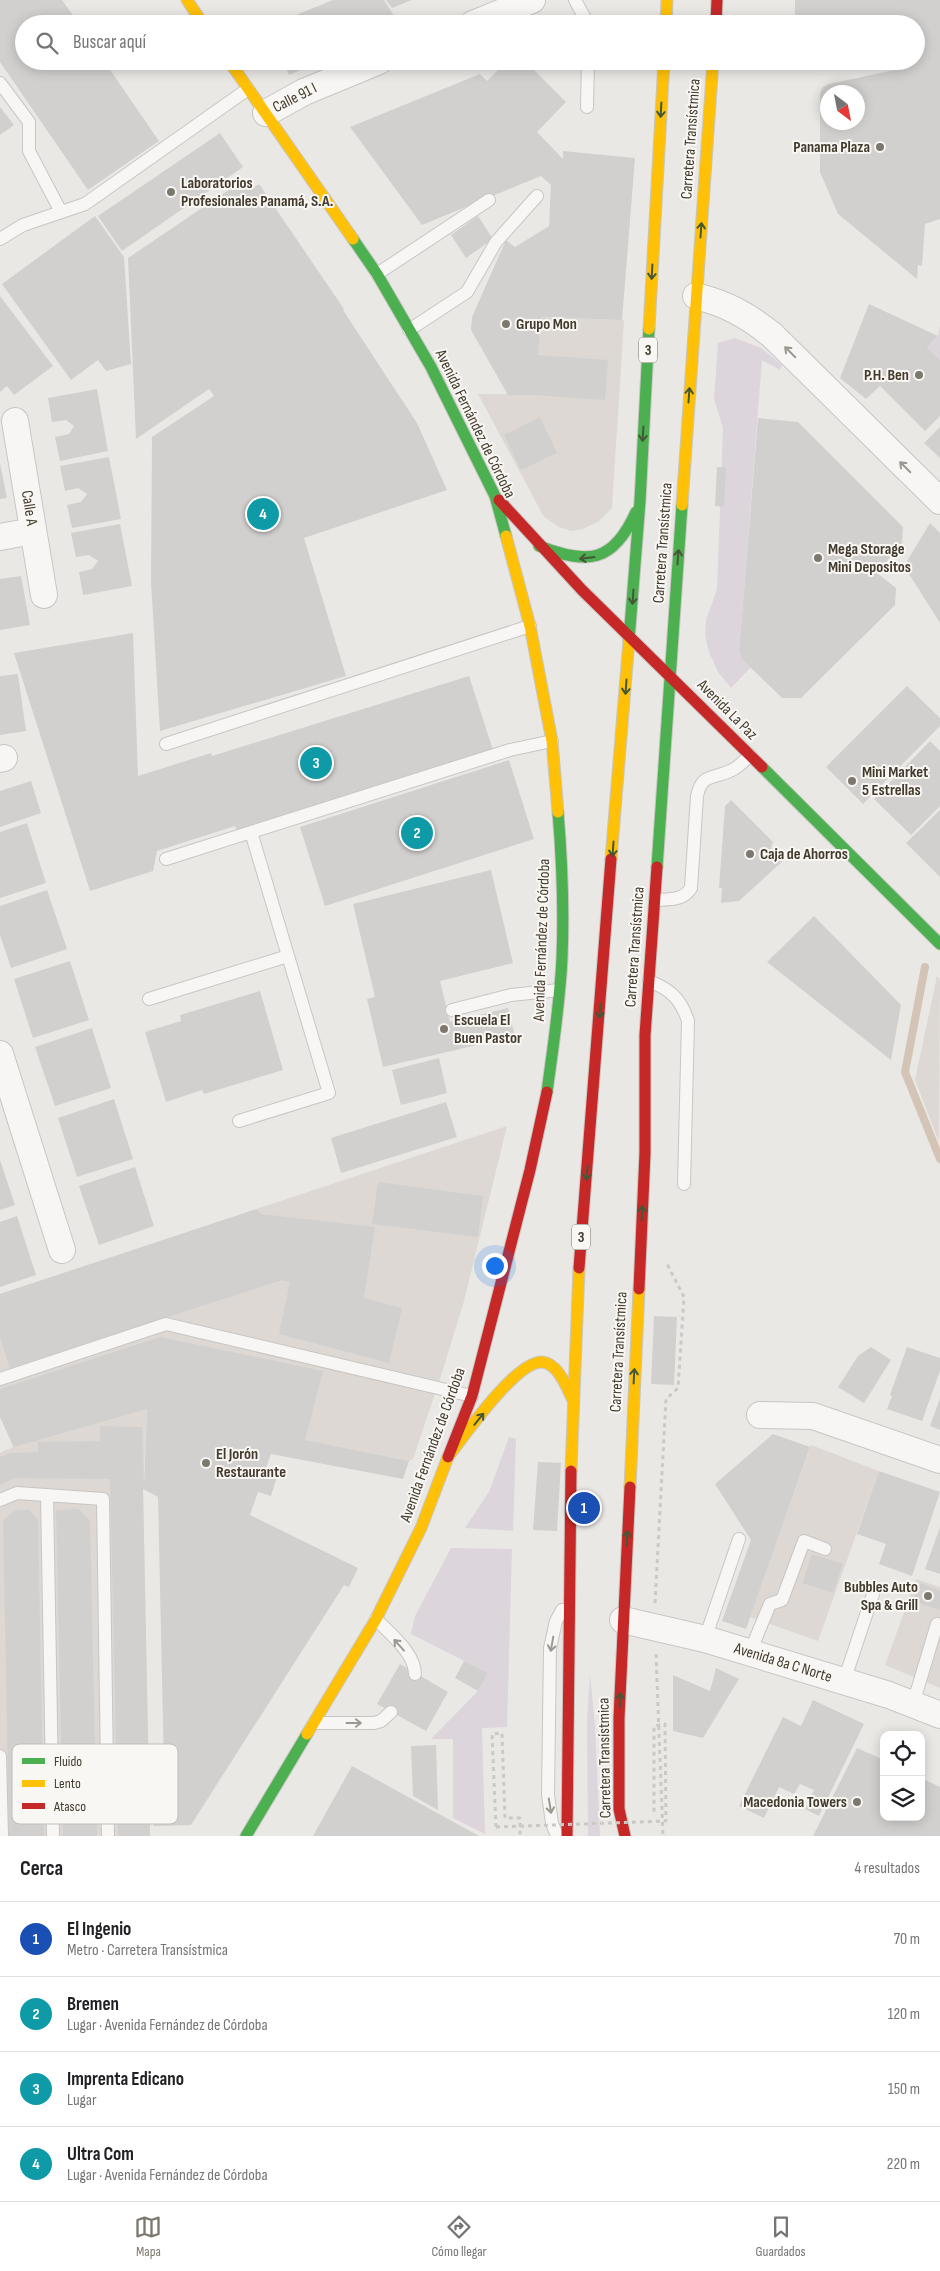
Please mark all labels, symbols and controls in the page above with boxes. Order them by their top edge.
search box [15,15,925,70]
icon: search [33,29,61,57]
text: Buscar aquí [73,31,146,54]
street label: Carretera Transístmica [677,78,705,200]
street label: Calle 91 I [270,79,320,117]
north arrow [820,85,865,130]
one-way arrow [656,102,665,118]
place label: Panama Plaza [793,138,870,157]
marker: Panama Plaza [874,141,886,153]
place label: Laboratorios Profesionales Panamá, S.A. [181,174,333,211]
marker: Laboratorios Profesionales Panamá, S.A. [165,186,177,198]
one-way arrow [696,222,705,238]
one-way arrow [647,264,656,280]
place label: Grupo Mon [516,315,577,334]
marker: Grupo Mon [500,318,512,330]
road number: 3 [639,338,657,362]
street label: Avenida Fernández de Córdoba [430,346,519,501]
one-way arrow [784,346,796,359]
place label: P.H. Ben [864,366,909,385]
marker: P.H. Ben [913,369,925,381]
one-way arrow [685,387,694,403]
one-way arrow [639,426,648,442]
one-way arrow [899,461,912,473]
street label: Carretera Transístmica [649,482,677,604]
street label: Calle A [17,489,41,527]
pin: 4 [247,495,279,533]
place label: Mega Storage Mini Depositos [828,540,911,577]
one-way arrow [674,549,683,565]
marker: Mega Storage Mini Depositos [812,552,824,564]
one-way arrow [579,553,595,563]
one-way arrow [628,588,638,604]
street label: Avenida La Paz [692,675,761,744]
one-way arrow [621,679,630,695]
pin: 3 [300,744,332,782]
place label: Mini Market 5 Estrellas [862,763,928,800]
marker: Mini Market 5 Estrellas [846,775,858,787]
pin: 2 [401,814,433,852]
one-way arrow [608,841,618,857]
place label: Caja de Ahorros [760,845,848,864]
marker: Caja de Ahorros [744,848,756,860]
street label: Avenida Fernández de Córdoba [530,858,554,1023]
street label: Carretera Transístmica [621,886,649,1008]
one-way arrow [596,1003,605,1019]
place label: Escuela El Buen Pastor [454,1011,522,1048]
marker: Escuela El Buen Pastor [438,1023,450,1035]
one-way arrow [582,1165,592,1181]
one-way arrow [637,1206,647,1222]
road number: 3 [572,1224,590,1250]
your location [482,1253,508,1279]
street label: Carretera Transístmica [606,1291,632,1413]
street label: Avenida Fernández de Córdoba [396,1365,470,1526]
one-way arrow [630,1368,639,1384]
one-way arrow [473,1413,484,1426]
place label: El Jorón Restaurante [216,1445,286,1482]
marker: El Jorón Restaurante [200,1457,212,1469]
pin: 1 [568,1489,600,1527]
one-way arrow [622,1530,632,1546]
place label: Bubbles Auto Spa & Grill [844,1578,918,1615]
marker: Bubbles Auto Spa & Grill [922,1590,934,1602]
one-way arrow [546,1635,556,1651]
one-way arrow [394,1638,405,1651]
street label: Avenida 8a C Norte [731,1639,834,1687]
one-way arrow [615,1693,624,1709]
street label: Carretera Transístmica [594,1697,616,1819]
one-way arrow [346,1718,362,1728]
map controls [880,1731,925,1821]
button: locate [880,1731,925,1776]
legend [12,1744,178,1824]
text: Fluido [54,1753,82,1770]
text: Lento [54,1775,81,1792]
button: layers [880,1776,925,1821]
place label: Macedonia Towers [743,1793,847,1812]
marker: Macedonia Towers [851,1796,863,1808]
one-way arrow [545,1797,555,1813]
text: Atasco [53,1798,86,1815]
text: Cerca [20,1856,63,1881]
text: 4 resultados [855,1859,920,1878]
text: El Ingenio [67,1918,131,1941]
text: 1 [33,1930,39,1949]
text: 70 m [894,1930,920,1949]
text: Metro · Carretera Transístmica [67,1941,228,1960]
text: Bremen [67,1993,119,2016]
text: 2 [32,2005,40,2024]
text: 120 m [888,2005,920,2024]
text: Lugar · Avenida Fernández de Córdoba [67,2016,268,2035]
text: Imprenta Edicano [67,2068,184,2091]
text: 3 [32,2080,40,2099]
text: 150 m [888,2080,920,2099]
text: Lugar [67,2091,97,2110]
text: Ultra Com [67,2143,134,2166]
text: 4 [32,2155,40,2174]
text: 220 m [887,2155,920,2174]
text: Lugar · Avenida Fernández de Córdoba [67,2166,268,2185]
tab: Mapa [134,2213,162,2260]
tab: Cómo llegar [431,2213,487,2260]
tab: Guardados [756,2213,805,2260]

